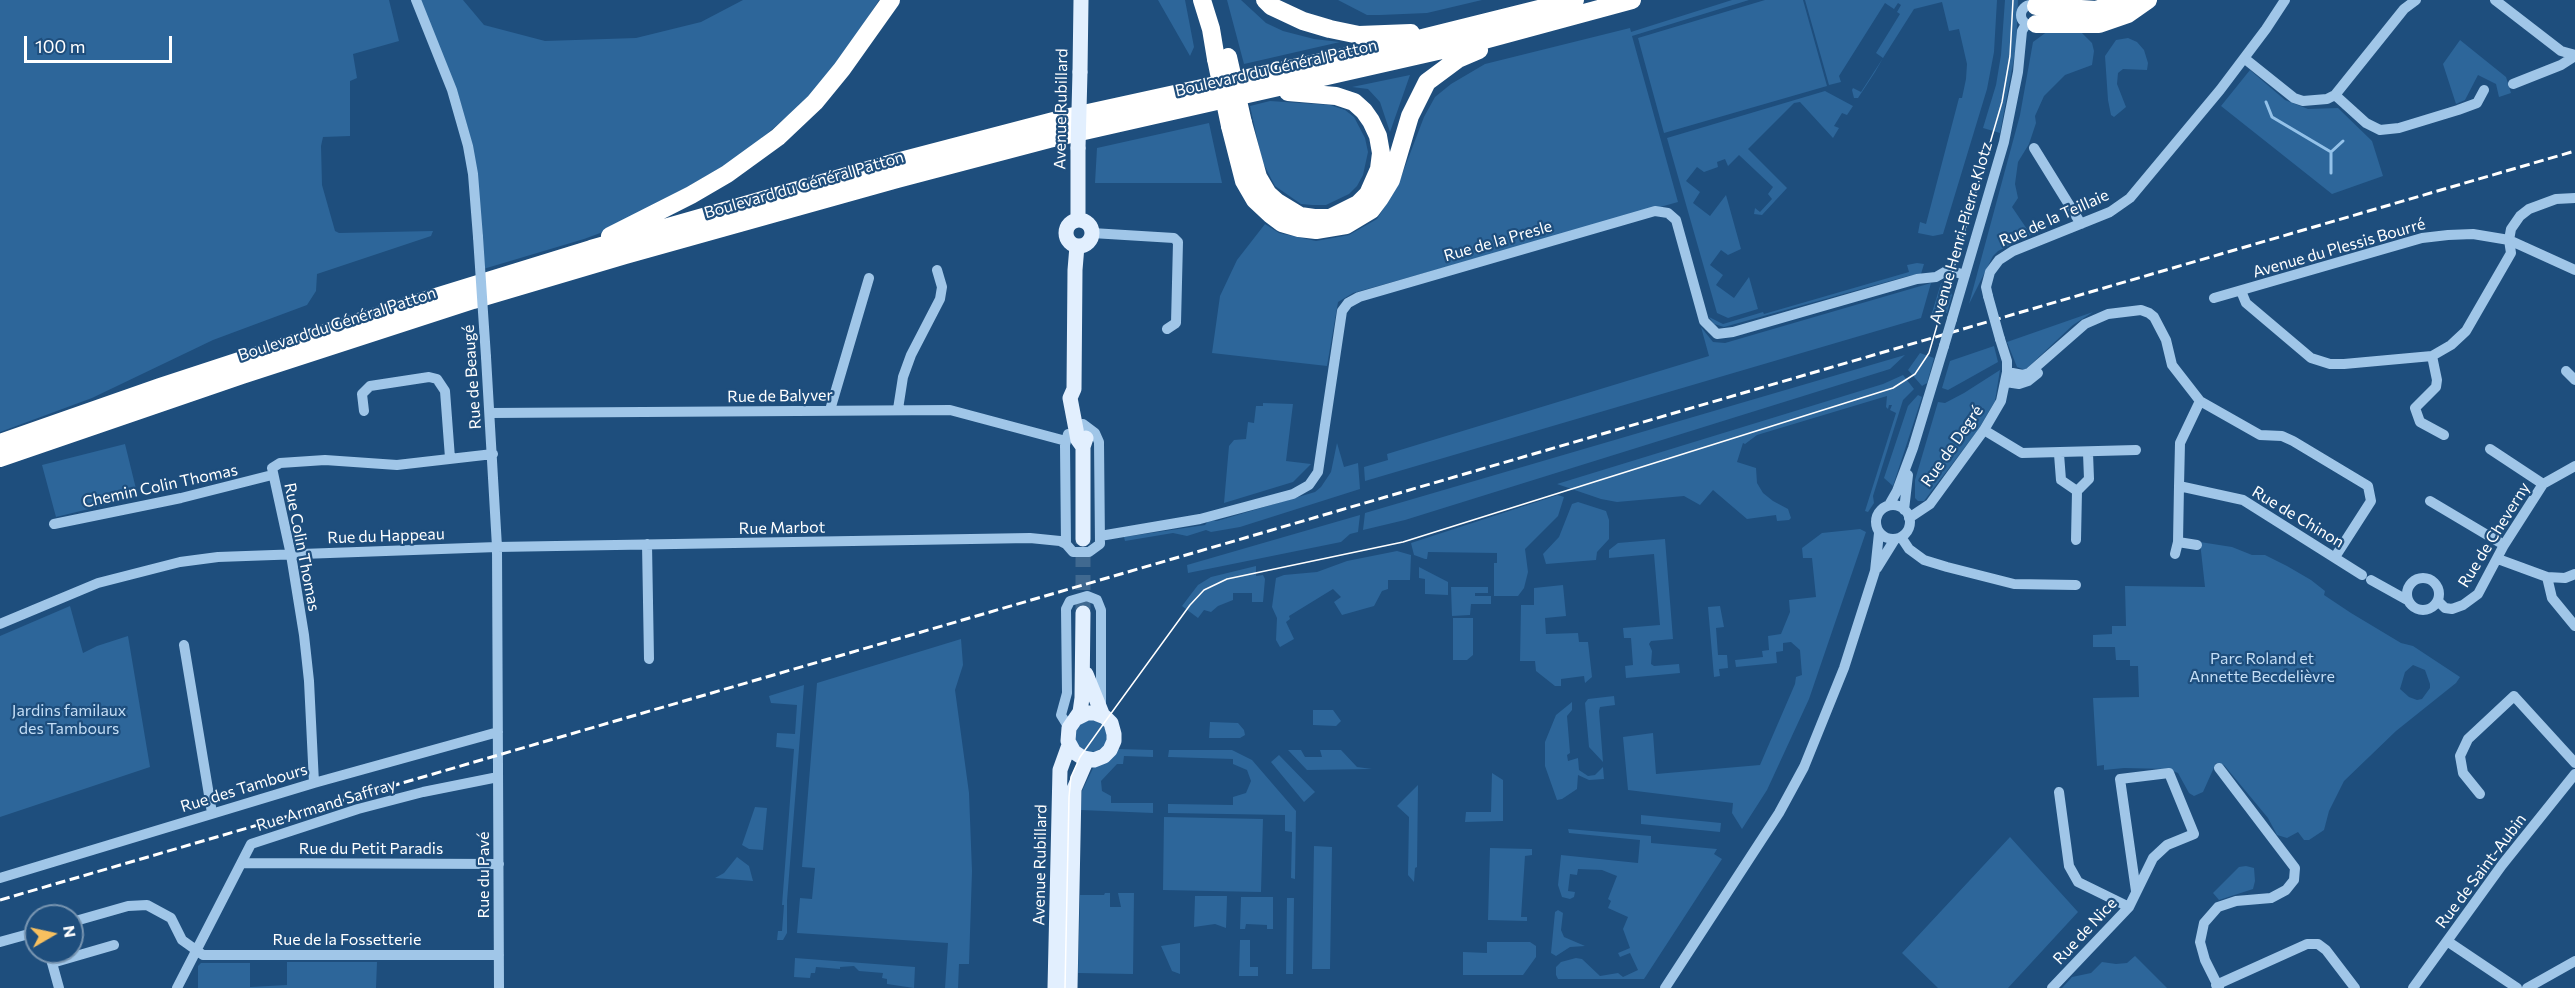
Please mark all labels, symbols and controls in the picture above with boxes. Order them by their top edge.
scale bar [27,24,176,62]
text: 100 m [35,35,85,57]
street label: Boulevard du Général Patton [1173,35,1379,101]
street label: Avenue Rubillard [1050,48,1072,170]
street label: Avenue Henri-Pierre Klotz [1926,140,1996,326]
street label: Boulevard du Général Patton [702,147,906,223]
street label: Rue de la Teillaie [1996,185,2112,251]
street label: Avenue du Plessis Bourré [2250,214,2428,282]
street label: Rue de la Presle [1442,216,1554,266]
street label: Boulevard du Général Patton [236,283,438,365]
street label: Rue de Beaugé [459,324,485,430]
street label: Rue de Balyver [727,385,833,407]
street label: Rue de Degré [1917,401,1987,491]
street label: Chemin Colin Thomas [81,460,239,512]
street label: Rue de Cheverny [2454,479,2534,591]
street label: Rue Colin Thomas [280,481,324,613]
street label: Rue de Chinon [2249,482,2347,552]
street label: Rue Marbot [739,518,825,538]
street label: Rue du Happeau [327,524,445,548]
park label: Parc Roland et Annette Becdelièvre [2189,649,2335,687]
park label: Jardins familaux des Tambours [12,701,126,739]
street label: Rue des Tambours [178,760,310,816]
street label: Rue Armand Saffray [254,775,398,835]
street label: Avenue Rubillard [1029,804,1051,926]
street label: Rue de Saint-Aubin [2432,810,2530,932]
street label: Rue du Pavé [474,832,494,918]
street label: Rue du Petit Paradis [299,839,443,859]
street label: Rue de Nice [2049,894,2121,968]
north arrow [24,904,84,964]
text: N [60,924,81,939]
street label: Rue de la Fossetterie [273,930,421,950]

